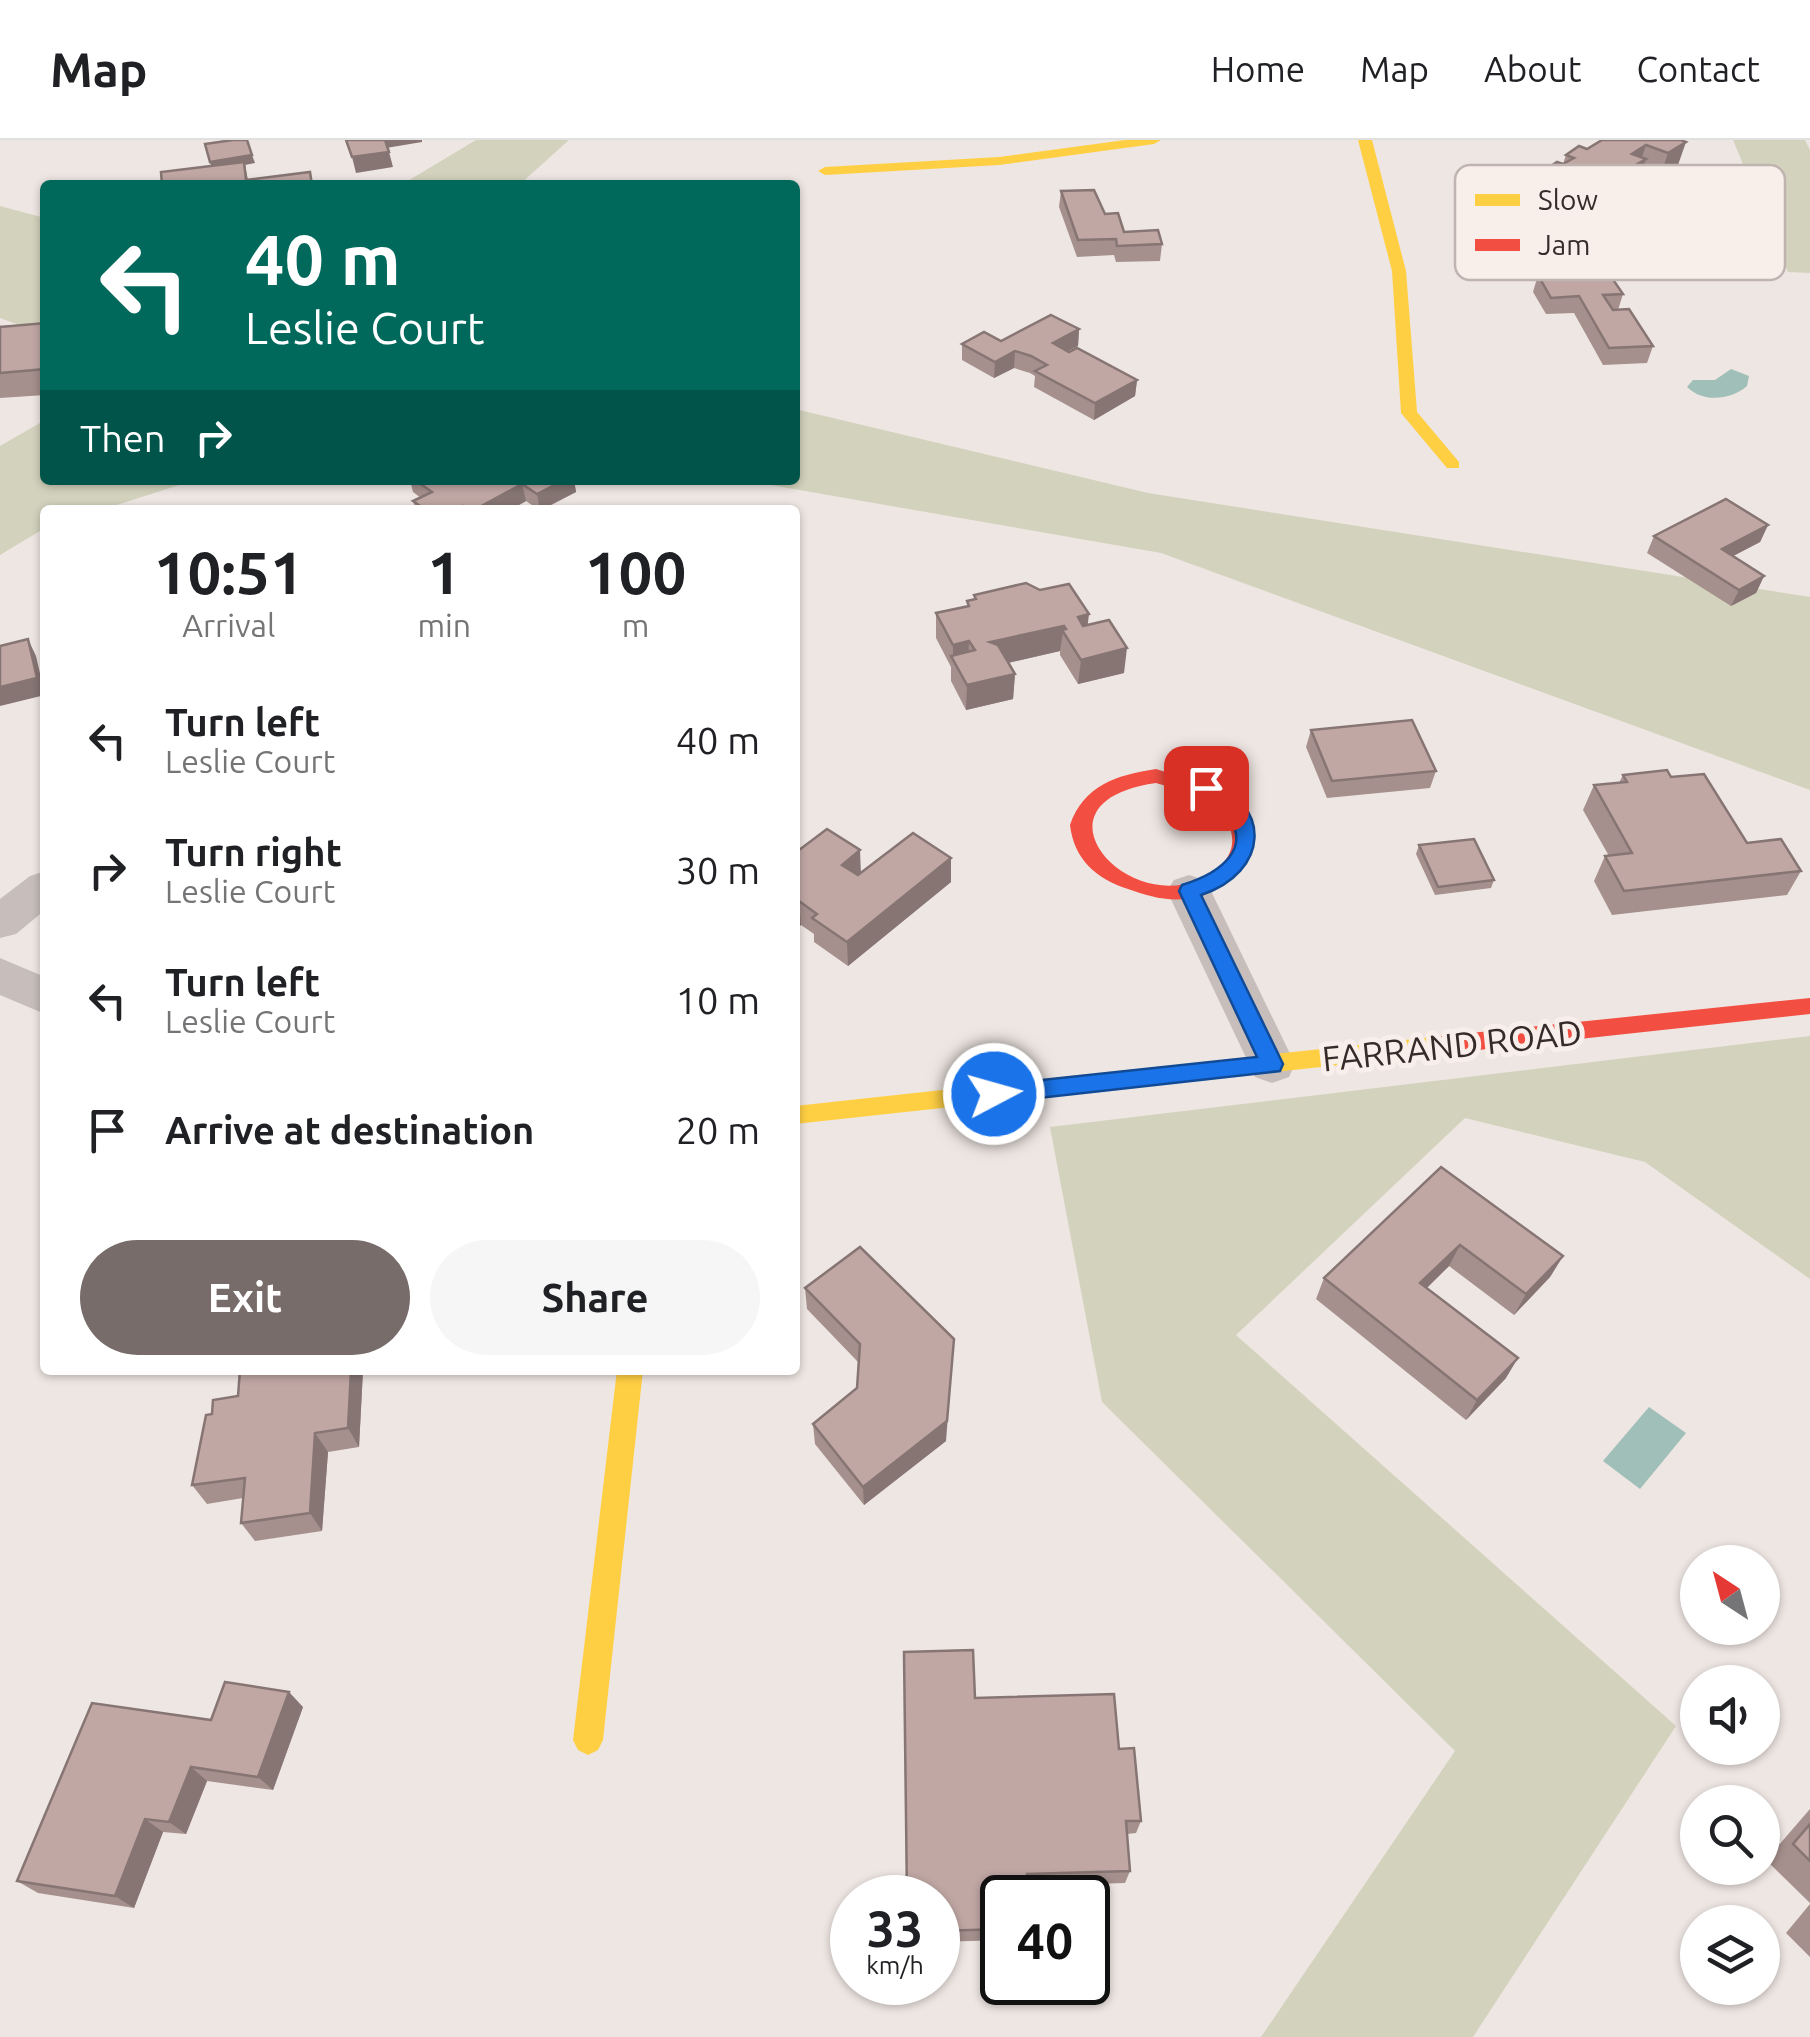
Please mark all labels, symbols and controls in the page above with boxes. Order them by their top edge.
text: Map [50,42,148,96]
text: Home [1211,49,1305,89]
text: Map [1360,49,1429,89]
text: About [1484,49,1581,89]
text: Contact [1636,49,1760,89]
legend [1455,165,1785,280]
text: Slow [1538,184,1598,215]
icon: left [80,220,210,350]
text: 40 m [245,220,401,298]
text: Jam [1538,229,1590,260]
text: Leslie Court [245,302,484,353]
icon: right [186,410,241,465]
text: Then [80,417,166,459]
text: 10:51 [154,538,304,605]
text: 1 [427,538,461,605]
text: 100 [585,538,686,605]
text: Arrival [182,607,275,643]
text: min [417,607,471,643]
text: m [622,607,649,643]
text: Turn left [165,701,320,743]
icon: left [80,713,135,768]
text: 40 m [676,719,760,761]
text: Leslie Court [165,743,335,779]
pin [1164,746,1249,831]
icon: arrive [1179,761,1234,816]
text: Turn right [165,831,342,873]
icon: right [80,843,135,898]
text: 30 m [676,849,760,891]
text: Leslie Court [165,873,335,909]
text: Turn left [165,961,320,1003]
icon: left [80,973,135,1028]
text: 10 m [676,979,760,1021]
text: Leslie Court [165,1003,335,1039]
street label: FARRAND ROAD [1320,1011,1584,1079]
position arrow [942,1042,1046,1146]
icon: arrive [80,1103,135,1158]
text: Arrive at destination [165,1109,534,1151]
text: 20 m [676,1109,760,1151]
button: Exit [80,1240,410,1355]
button: Share [430,1240,760,1355]
north arrow [1680,1545,1780,1645]
map controls [1680,1545,1780,2005]
button: sound [1680,1665,1780,1765]
button: search [1680,1785,1780,1885]
speed limit sign: 40 [980,1875,1110,2005]
text: 33 [867,1900,923,1956]
button: layers [1680,1905,1780,2005]
text: km/h [866,1951,924,1979]

